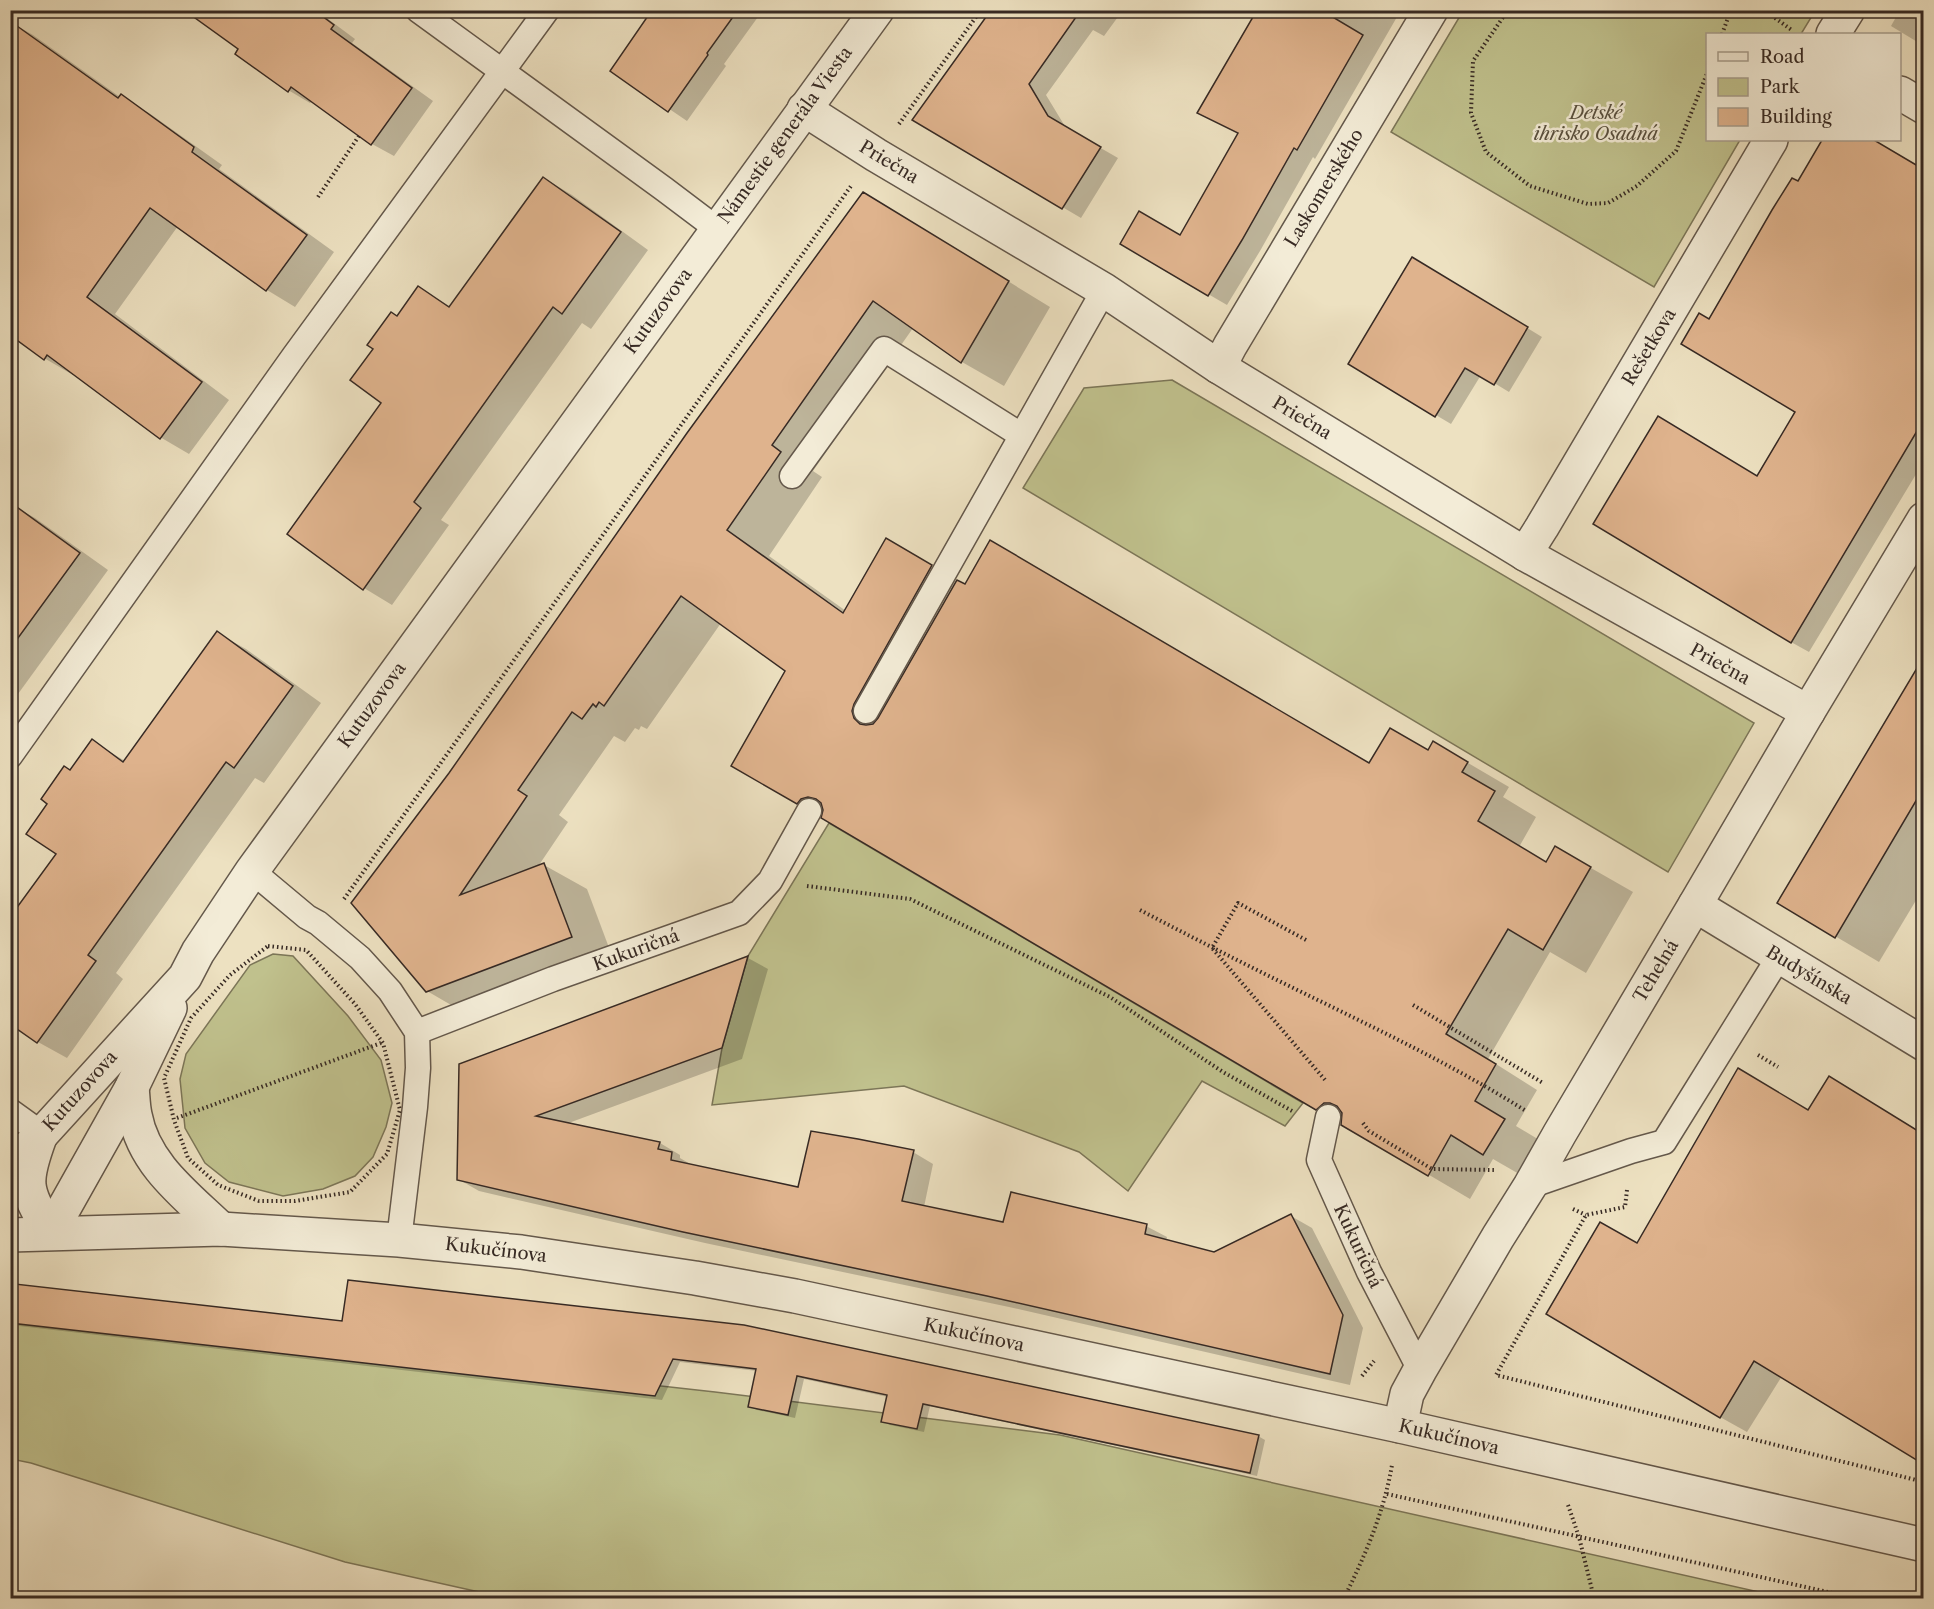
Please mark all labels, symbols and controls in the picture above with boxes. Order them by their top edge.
legend [1706,33,1901,141]
street label: Námestie generála Viesta [713,42,857,228]
text: Road [1760,46,1805,68]
text: Park [1760,76,1801,98]
park label: Detské ihrisko Osadná [1534,102,1658,145]
text: Building [1760,106,1832,128]
street label: Laskomerského [1280,125,1368,251]
street label: Priečna [855,136,923,189]
street label: Kutuzovova [619,263,697,358]
street label: Rešetkova [1617,304,1681,390]
street label: Priečna [1268,392,1336,445]
street label: Priečna [1686,639,1754,690]
street label: Kutuzovova [333,657,411,752]
street label: Kukuričná [590,924,683,976]
street label: Tehelná [1629,935,1684,1006]
street label: Budyšínska [1762,941,1856,1009]
street label: Kutuzovova [38,1046,122,1136]
street label: Kukuričná [1329,1201,1387,1292]
street label: Kukučínova [444,1233,549,1267]
street label: Kukučínova [922,1314,1027,1356]
street label: Kukučínova [1397,1415,1502,1459]

